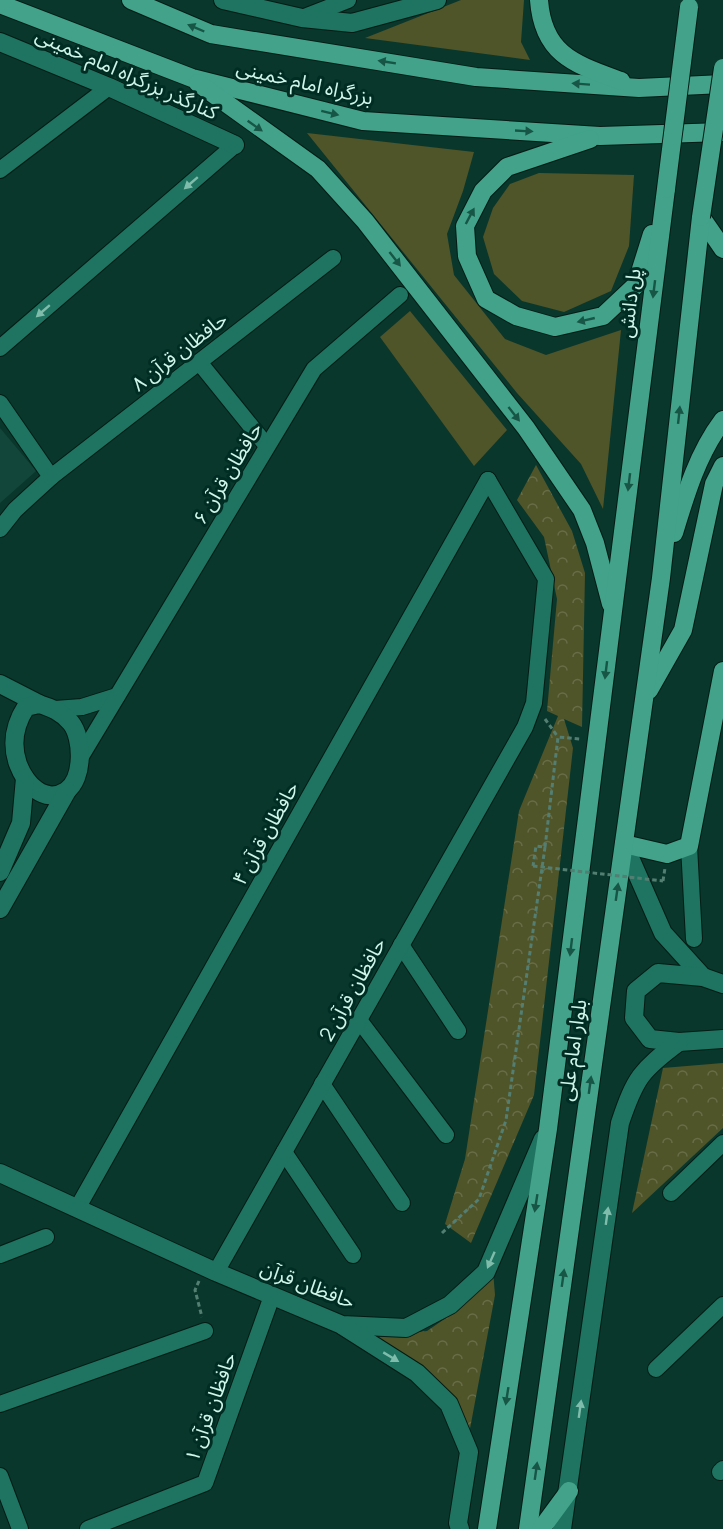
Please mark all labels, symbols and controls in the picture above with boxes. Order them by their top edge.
street label: کنارگذر بزرگراه امام خمینی [31,21,223,128]
one-way arrow [187,22,205,32]
street label: بزرگراه امام خمینی [234,53,376,113]
one-way arrow [378,58,397,67]
one-way arrow [571,79,590,88]
one-way arrow [321,109,339,119]
one-way arrow [247,120,263,132]
one-way arrow [514,126,533,136]
one-way arrow [183,177,199,190]
one-way arrow [465,207,475,224]
one-way arrow [389,252,401,267]
street label: پل دانش [611,267,647,339]
one-way arrow [649,279,658,298]
one-way arrow [35,304,51,317]
street label: حافظان قرآن ۸ [126,305,232,397]
one-way arrow [577,315,595,325]
one-way arrow [508,406,520,421]
one-way arrow [674,406,684,425]
street label: حافظان قرآن ۶ [186,417,268,529]
one-way arrow [625,473,634,492]
one-way arrow [601,661,610,680]
street label: حافظان قرآن ۴ [225,776,305,890]
one-way arrow [613,882,622,901]
street label: حافظان قرآن 2 [312,932,392,1046]
one-way arrow [566,938,575,957]
street label: بلوار امام علی [552,997,594,1103]
one-way arrow [586,1075,595,1094]
one-way arrow [532,1193,541,1212]
one-way arrow [603,1206,612,1225]
one-way arrow [486,1251,496,1269]
street label: حافظان قرآن [257,1254,359,1314]
one-way arrow [558,1268,568,1287]
street label: حافظان قرآن ۱ [178,1349,242,1465]
one-way arrow [383,1352,400,1362]
one-way arrow [503,1386,512,1405]
one-way arrow [576,1399,585,1418]
one-way arrow [531,1461,540,1480]

